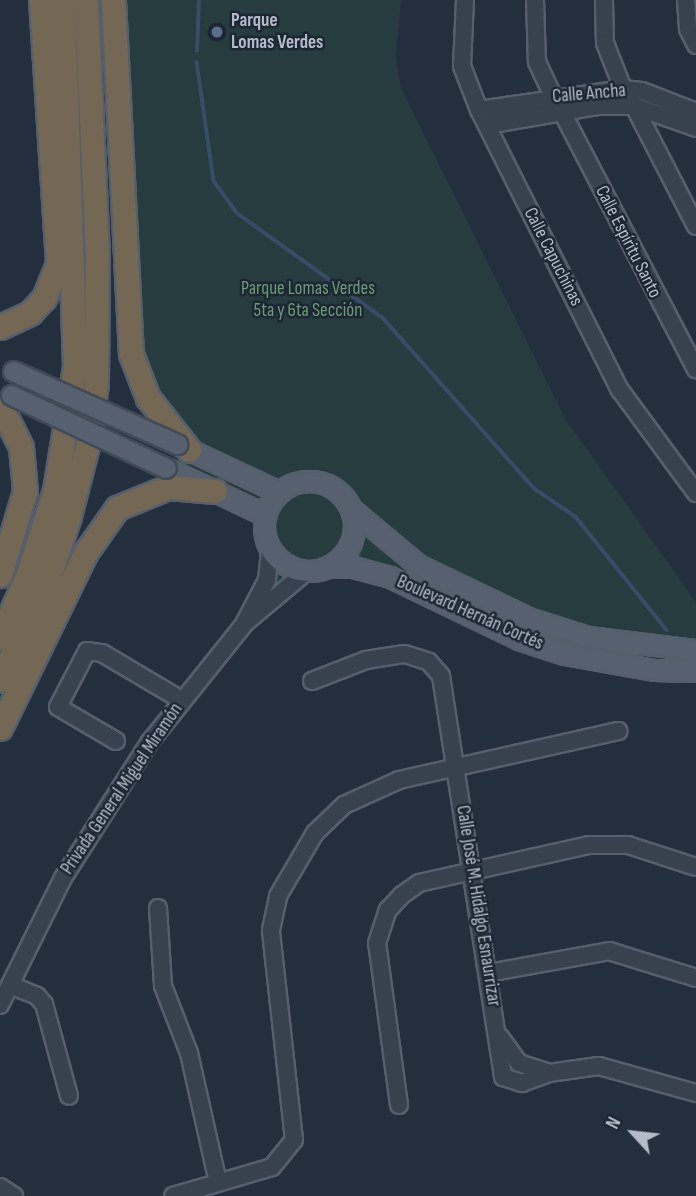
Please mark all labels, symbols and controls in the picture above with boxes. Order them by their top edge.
place label: Parque Lomas Verdes [231,10,323,54]
marker: Parque Lomas Verdes [209,24,225,40]
street label: Calle Ancha [551,79,627,109]
street label: Calle Espíritu Santo [590,182,666,302]
street label: Calle Capuchinas [518,204,588,310]
park label: Parque Lomas Verdes 5ta y 6ta Sección [241,278,375,322]
street label: Boulevard Hernán Cortés [393,570,547,656]
street label: Privada General Miguel Miramón [56,699,188,879]
street label: Calle José M. Hidalgo Esnaurrizar [451,804,505,1008]
north arrow [598,1098,668,1168]
text: N [601,1113,626,1133]

